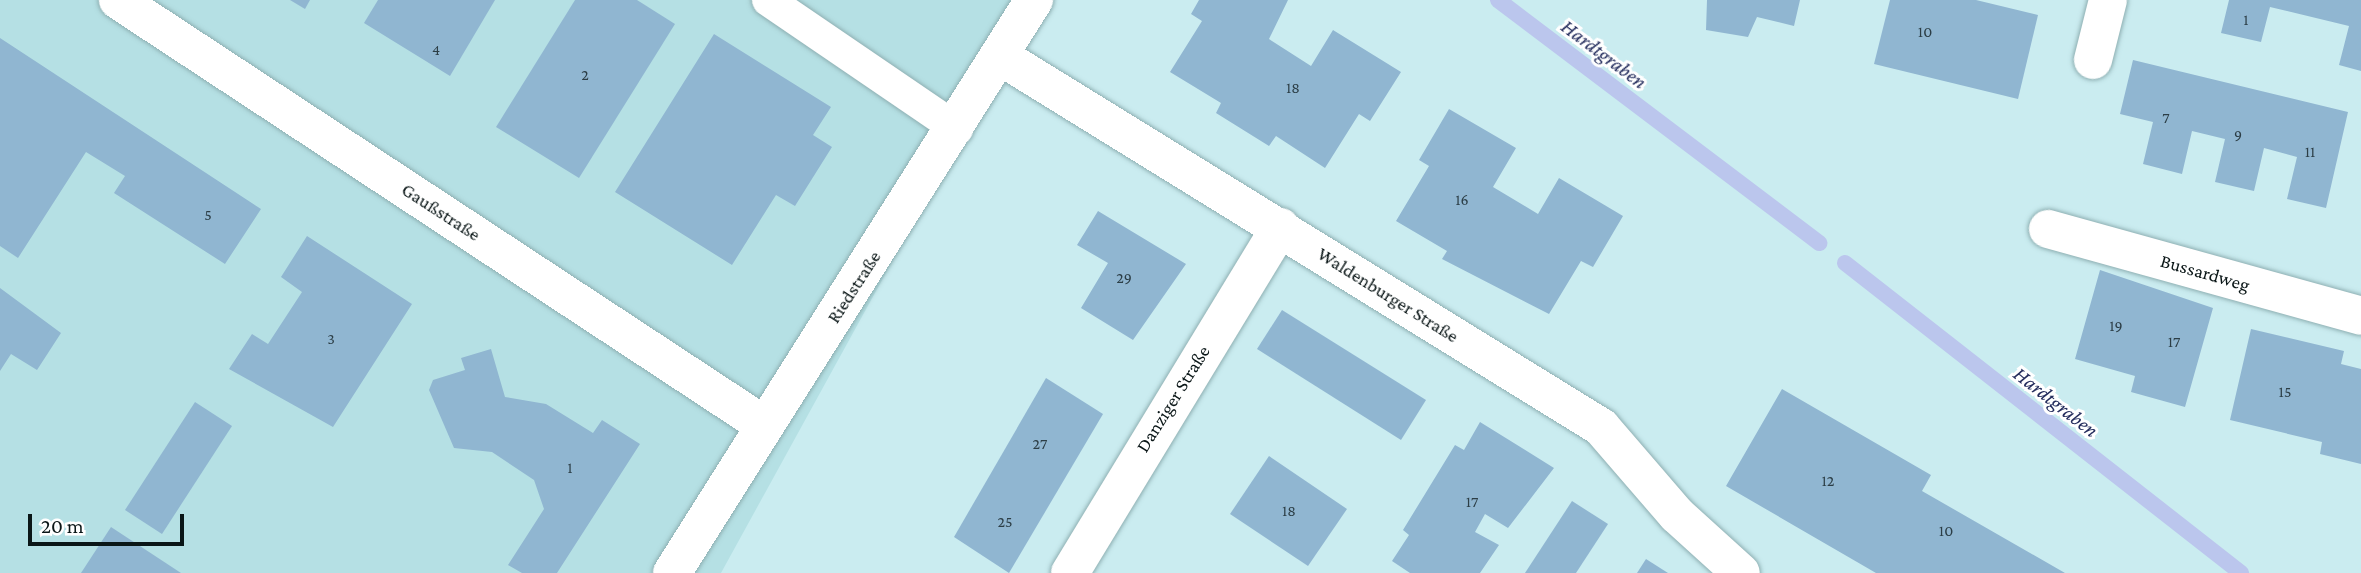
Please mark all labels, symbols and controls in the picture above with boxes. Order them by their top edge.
house number: 1 [2243,10,2249,30]
water label: Hardtgraben [1556,14,1652,94]
house number: 10 [1918,22,1932,42]
house number: 4 [432,40,440,60]
house number: 2 [581,65,589,85]
house number: 18 [1286,78,1300,98]
house number: 7 [2162,108,2170,128]
house number: 9 [2234,125,2242,145]
house number: 11 [2305,142,2315,162]
street label: Gaußstraße [397,178,485,246]
house number: 16 [1455,190,1469,210]
house number: 5 [204,205,212,225]
street label: Waldenburger Straße [1313,242,1463,348]
street label: Riedstraße [822,247,886,327]
street label: Bussardweg [2158,249,2252,297]
house number: 29 [1116,268,1132,288]
house number: 19 [2109,316,2123,336]
house number: 3 [327,329,335,349]
house number: 17 [2168,332,2180,352]
street label: Danziger Straße [1131,341,1215,457]
water label: Hardtgraben [2009,361,2103,443]
house number: 15 [2279,382,2291,402]
house number: 27 [1033,434,1047,454]
house number: 1 [567,458,573,478]
house number: 12 [1822,471,1834,491]
house number: 17 [1466,492,1478,512]
scale bar [32,500,187,544]
house number: 18 [1282,501,1296,521]
house number: 25 [997,512,1013,532]
text: 20 m [41,514,84,538]
house number: 10 [1939,521,1953,541]

